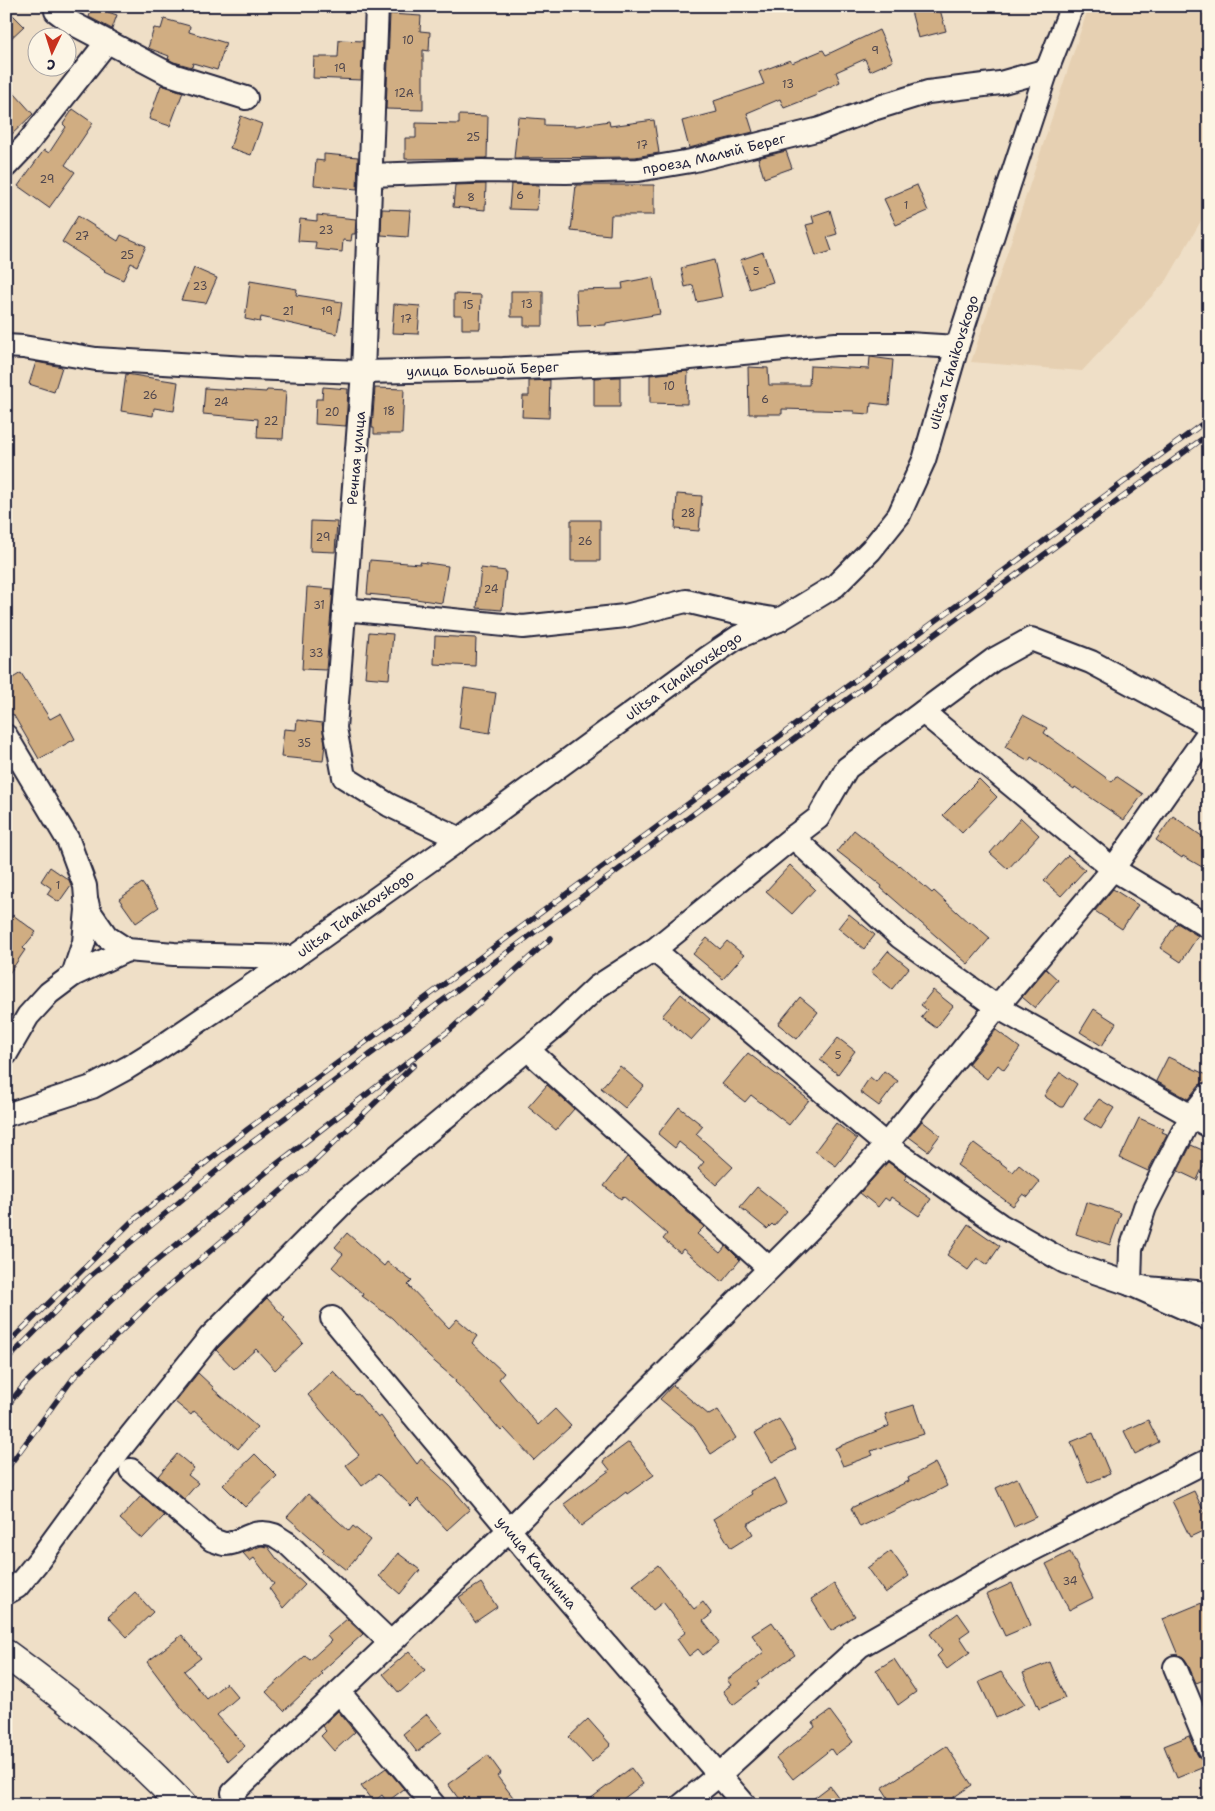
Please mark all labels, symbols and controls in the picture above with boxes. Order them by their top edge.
north arrow [28,28,78,78]
house number: 10 [402,33,414,48]
house number: 9 [871,43,879,58]
text: С [46,56,56,74]
house number: 19 [334,61,346,76]
house number: 13 [782,77,794,92]
house number: 12А [394,86,414,101]
street label: проезд Малый Берег [641,129,788,178]
house number: 25 [466,130,480,145]
house number: 17 [636,138,648,153]
house number: 29 [40,172,54,187]
house number: 6 [516,188,524,203]
house number: 8 [467,190,475,205]
house number: 1 [904,198,908,213]
house number: 23 [319,223,333,238]
house number: 27 [75,229,90,244]
house number: 25 [120,248,134,263]
house number: 5 [753,264,760,279]
house number: 23 [193,279,207,294]
street label: ulitsa Tchaikovskogo [924,293,982,432]
house number: 13 [521,297,533,312]
house number: 15 [462,298,474,313]
house number: 21 [282,304,294,319]
house number: 19 [321,304,333,319]
house number: 17 [400,312,412,327]
street label: улица Большой Берег [406,357,560,380]
house number: 10 [663,379,675,394]
house number: 26 [143,388,157,403]
house number: 6 [761,392,769,407]
house number: 24 [214,395,229,410]
house number: 18 [383,404,395,419]
house number: 20 [324,405,340,420]
street label: Речная улица [343,410,369,506]
house number: 22 [264,414,278,429]
house number: 28 [680,506,696,521]
house number: 29 [316,530,330,545]
house number: 26 [578,534,592,549]
house number: 24 [484,582,499,597]
house number: 31 [313,598,325,613]
street label: ulitsa Tchaikovskogo [621,628,745,724]
house number: 33 [309,646,323,661]
house number: 35 [297,736,311,751]
street label: ulitsa Tchaikovskogo [293,866,417,961]
house number: 1 [56,878,60,893]
house number: 5 [835,1048,842,1063]
street label: улица Калинина [493,1513,581,1613]
house number: 34 [1063,1574,1078,1589]

